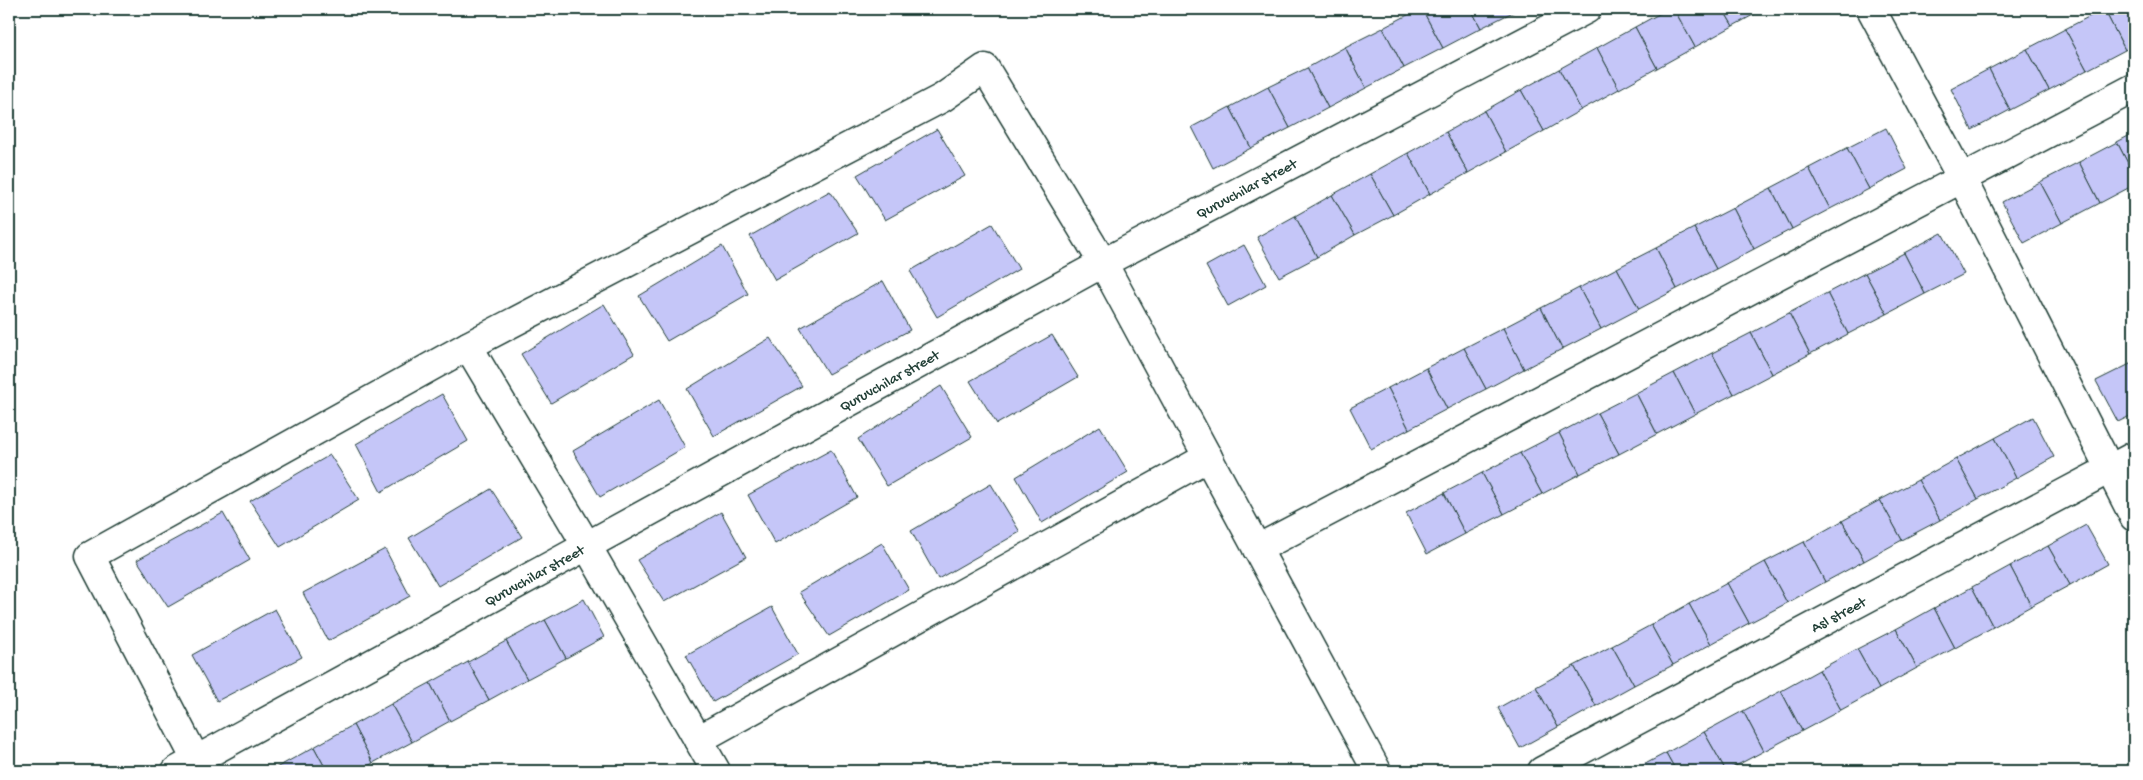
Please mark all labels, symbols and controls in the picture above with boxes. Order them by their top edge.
street label: Quruvchilar street [1193,155,1302,224]
street label: Quruvchilar street [837,346,945,417]
street label: Quruvchilar street [482,541,590,612]
street label: Asl street [1808,593,1871,638]

